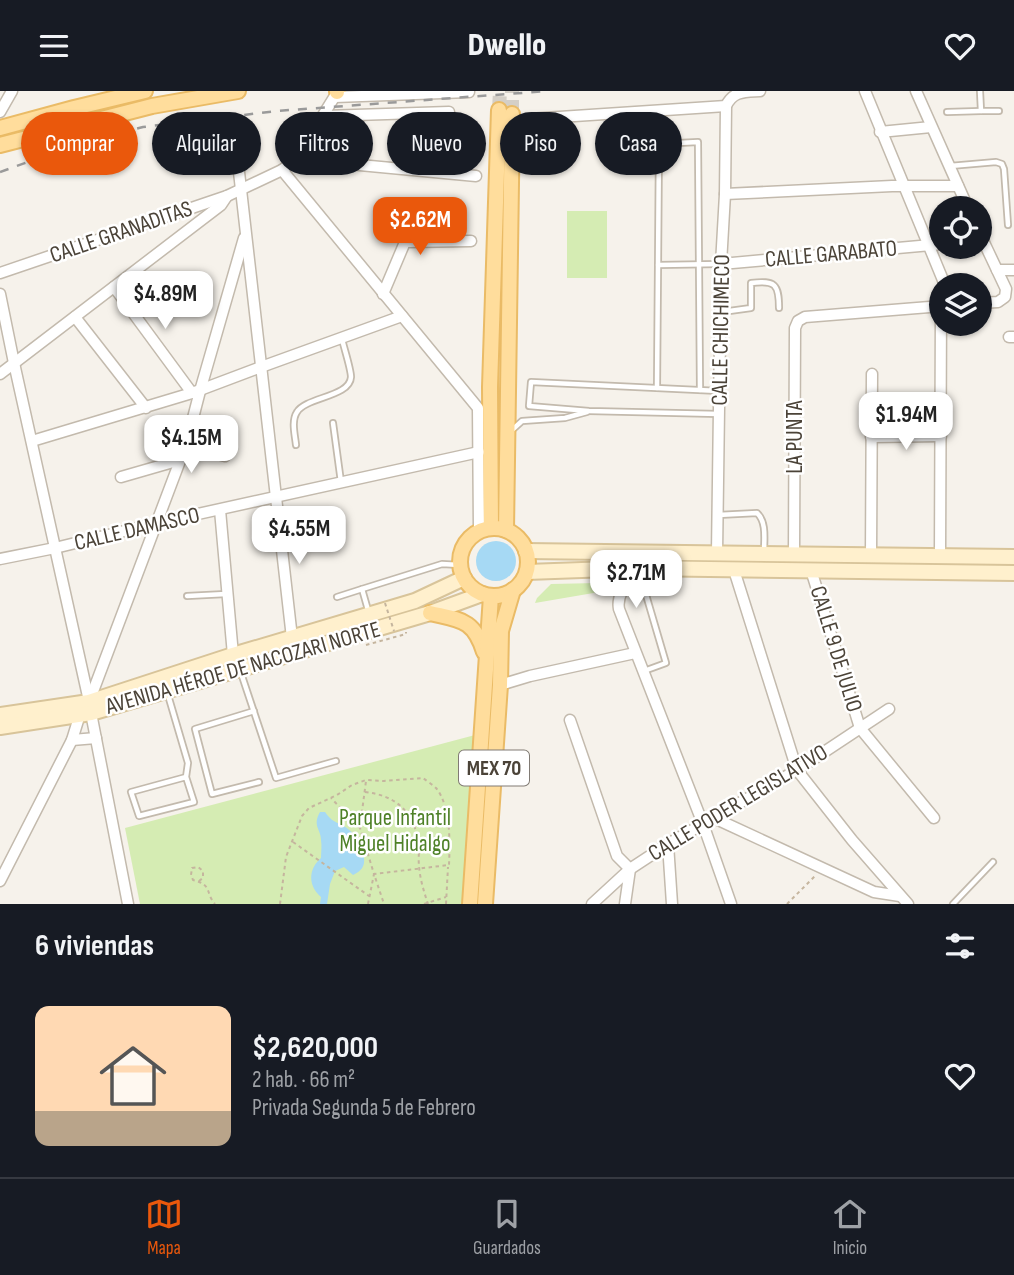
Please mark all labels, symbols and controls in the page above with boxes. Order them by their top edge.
text: Dwello [468,26,546,65]
icon: menu [35,27,73,65]
icon: heart [941,27,979,65]
chip: Comprar [21,112,138,175]
chip: Alquilar [152,112,261,175]
chip: Filtros [275,112,373,175]
chip: Nuevo [387,112,486,175]
chip: Piso [500,112,581,175]
chip: Casa [595,112,682,175]
street label: CALLE GRANADITAS [46,195,196,269]
map controls [929,196,992,336]
button: locate [929,196,992,259]
pin: $2.62M [363,197,477,257]
text: $2.62M [389,206,451,234]
street label: CALLE GARABATO [764,234,898,274]
street label: CALLE CHICHIMECO [706,254,736,406]
pin: $4.89M [108,271,222,331]
button: layers [929,273,992,336]
text: $4.89M [133,280,197,308]
pin: $1.94M [849,393,963,452]
street label: LA PUNTA [781,400,809,474]
text: $1.94M [875,401,937,429]
pin: $4.15M [134,415,248,475]
text: $4.15M [160,424,222,452]
street label: CALLE DAMASCO [72,501,202,557]
pin: $4.55M [242,507,356,566]
text: $4.55M [268,515,330,543]
pin: $2.71M [579,551,693,610]
text: $2.71M [606,559,666,587]
street label: CALLE 9 DE JULIO [804,583,868,715]
street label: AVENIDA HÉROE DE NACOZARI NORTE [101,615,384,721]
street label: CALLE PODER LEGISLATIVO [643,738,833,868]
road number: MEX 70 [459,751,529,785]
park label: Parque Infantil Miguel Hidalgo [339,804,451,858]
icon: filters [941,927,979,965]
text: 6 viviendas [35,928,154,964]
text: $2,620,000 [252,1030,378,1066]
icon: home [91,1034,175,1118]
icon: heart [941,1057,979,1095]
text: 2 hab. · 66 m² [252,1066,355,1094]
text: Privada Segunda 5 de Febrero [252,1094,476,1122]
tab: Mapa [145,1195,183,1260]
tab: Guardados [473,1195,541,1260]
tab: Inicio [831,1195,869,1260]

